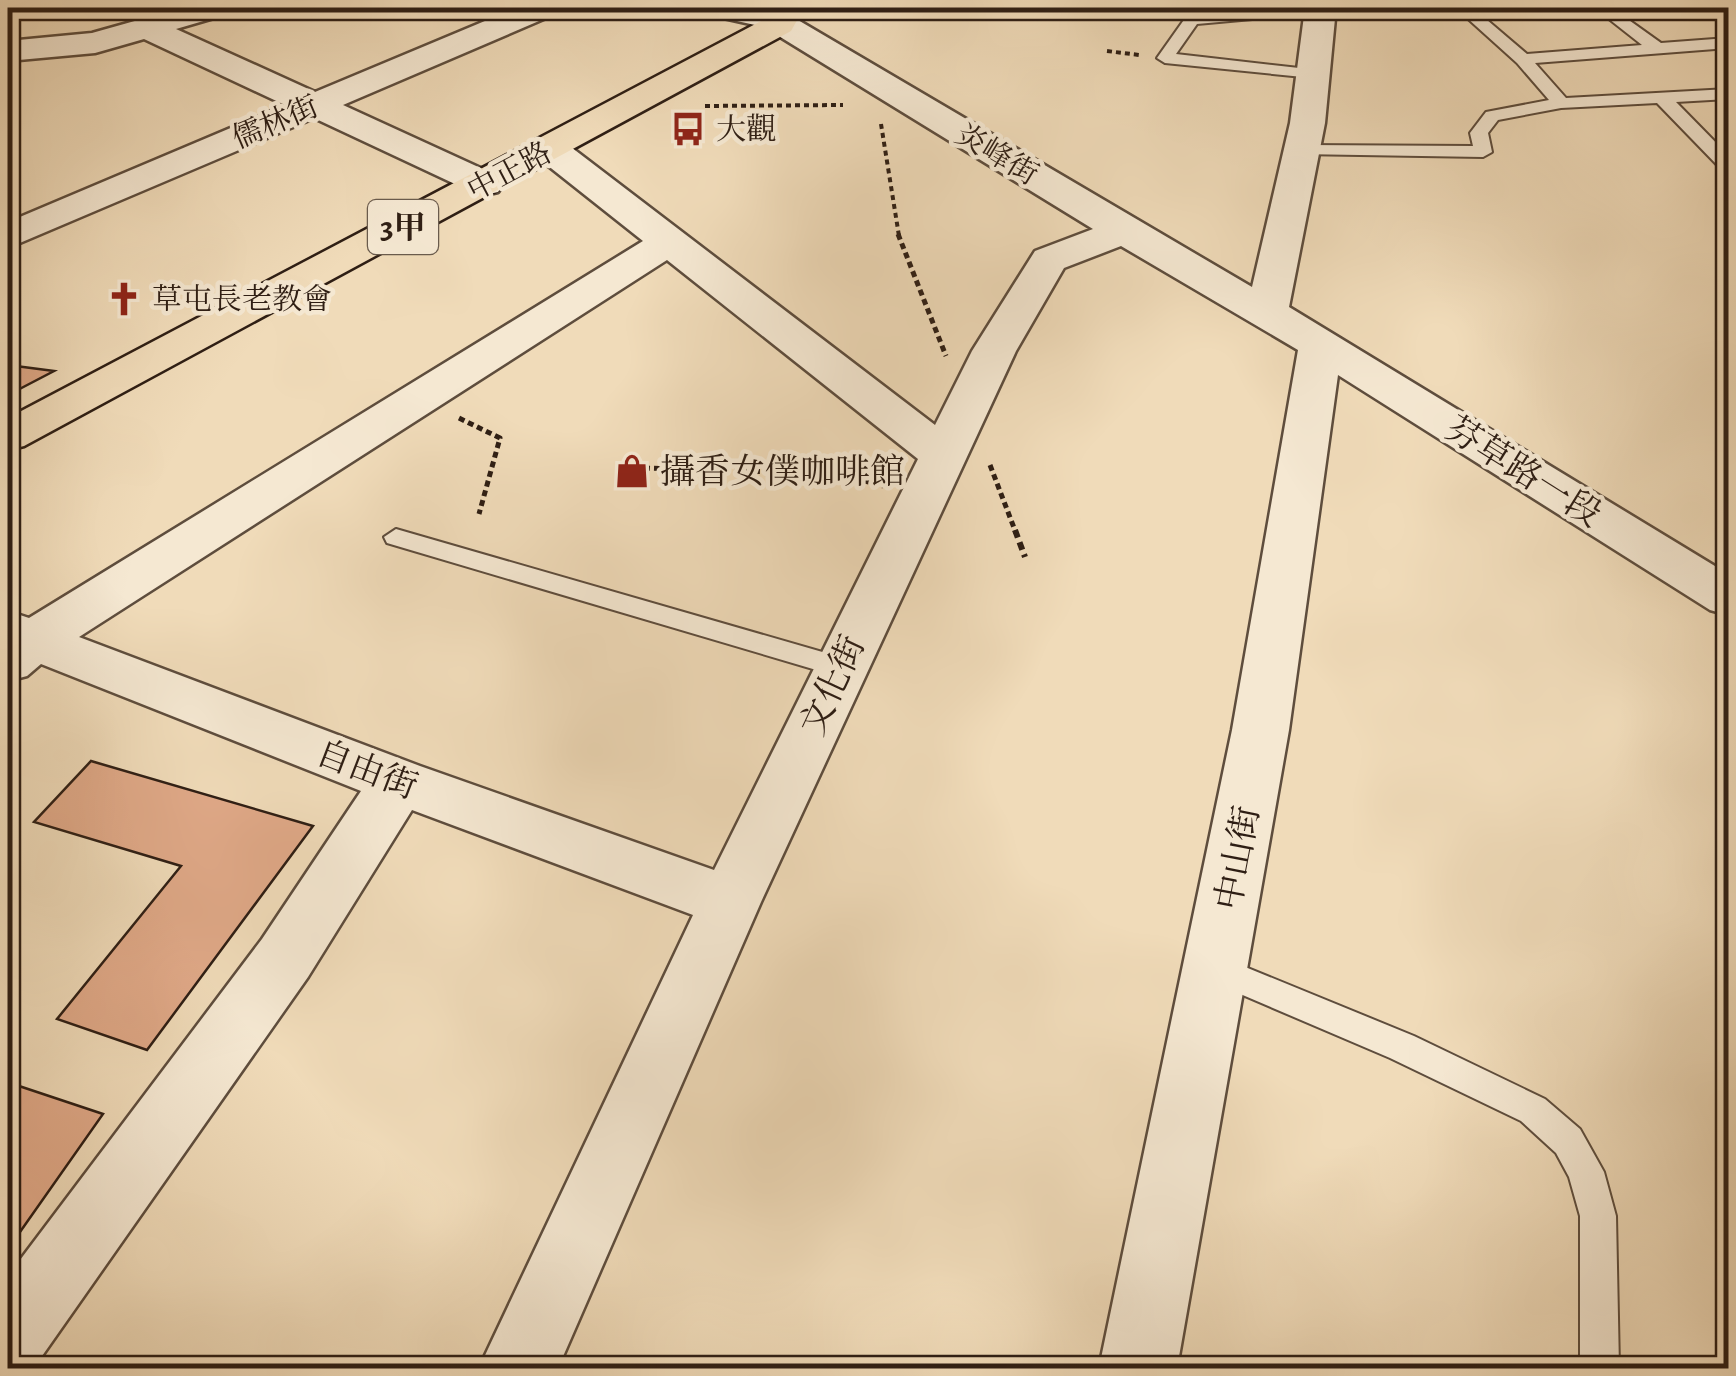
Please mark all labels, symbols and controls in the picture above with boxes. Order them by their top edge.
street label: 儒林街 [226,86,324,158]
place label: 大觀 [716,109,776,149]
bus stop icon: 大觀 [669,110,707,148]
street label: 炎峰街 [948,114,1046,194]
street label: 中正路 [460,132,558,210]
road number: 3甲 [368,200,438,254]
place label: 草屯長老教會 [152,279,332,319]
church icon: 草屯長老教會 [105,280,143,318]
street label: 芬草路一段 [1437,404,1611,538]
place label: 攝香女僕咖啡館 [660,447,905,495]
shop icon: 攝香女僕咖啡館 [613,452,651,490]
street label: 文化街 [788,627,876,743]
street label: 自由街 [309,728,425,810]
street label: 中山街 [1203,802,1271,914]

